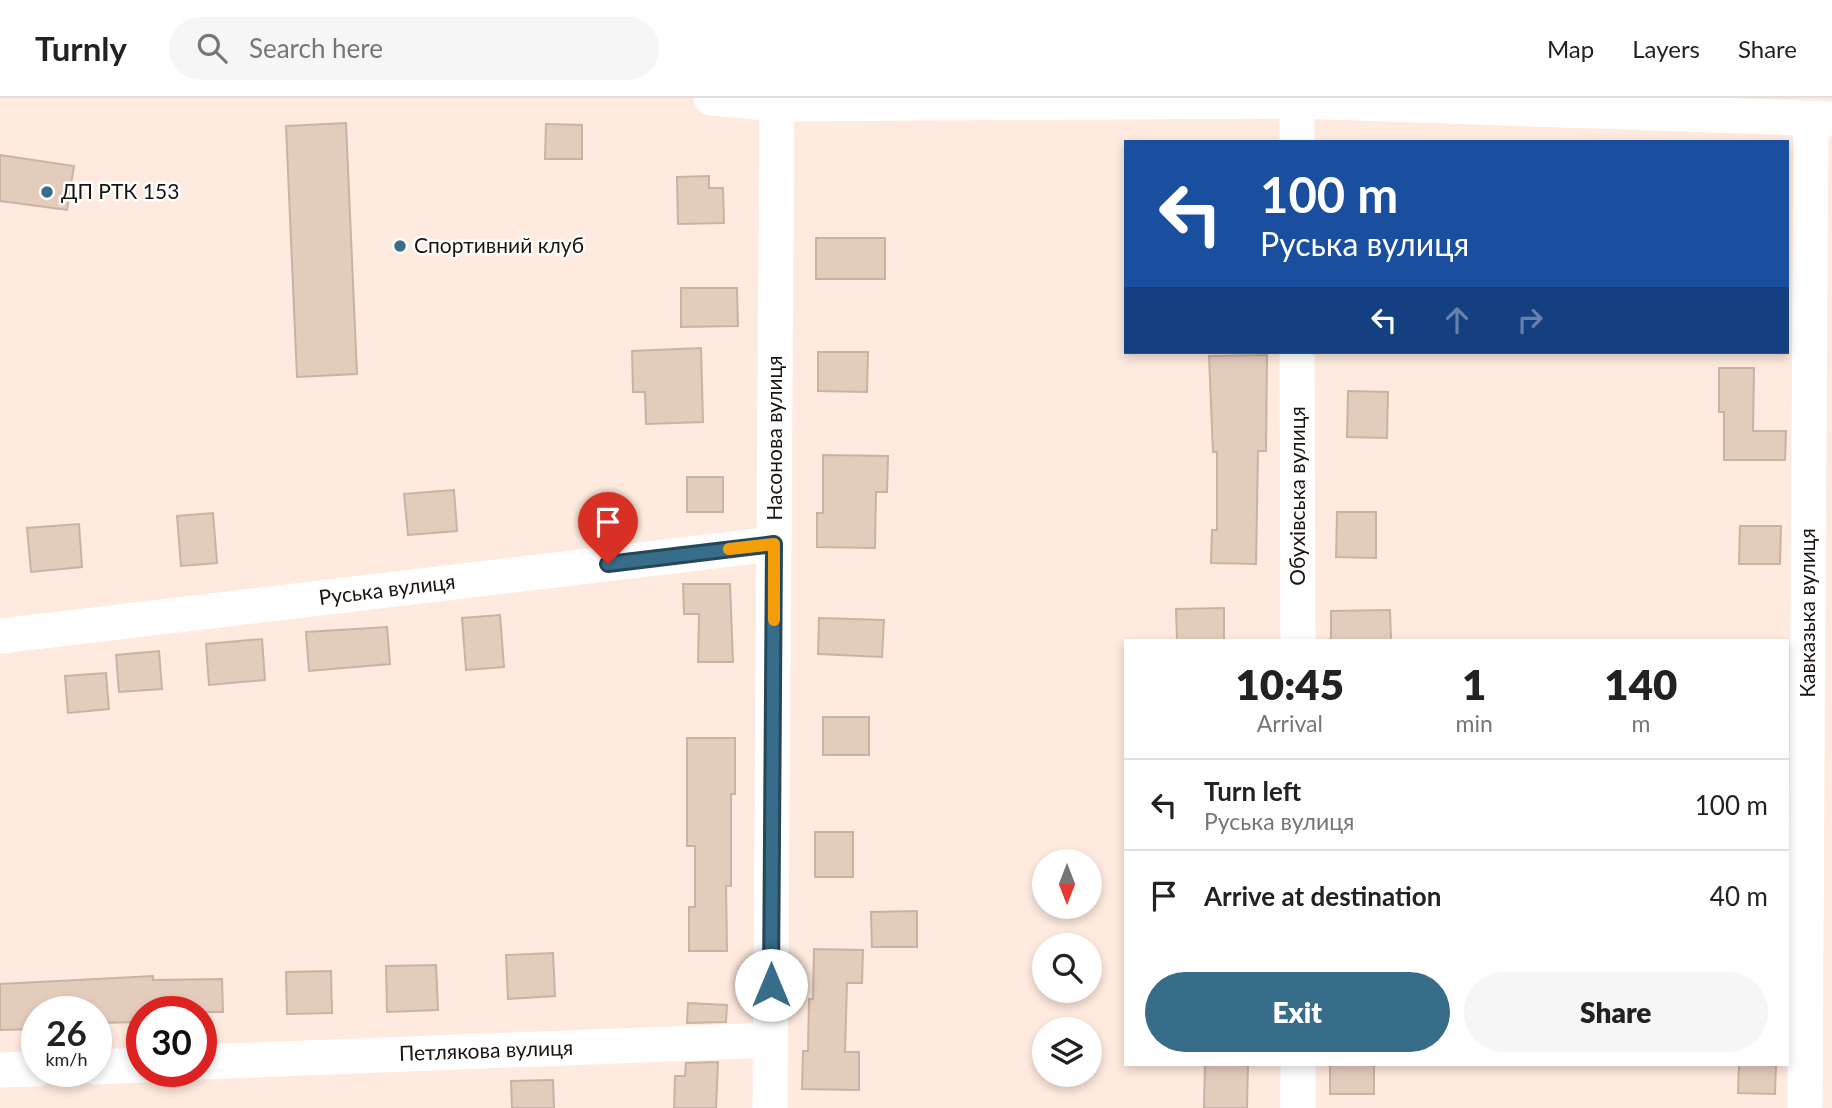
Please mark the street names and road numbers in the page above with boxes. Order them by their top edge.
street label: Насонова вулиця [761,355,786,521]
street label: Обухівська вулиця [1284,406,1309,586]
street label: Кавказька вулиця [1794,528,1819,698]
street label: Руська вулиця [317,568,457,609]
street label: Петлякова вулиця [398,1034,573,1065]

